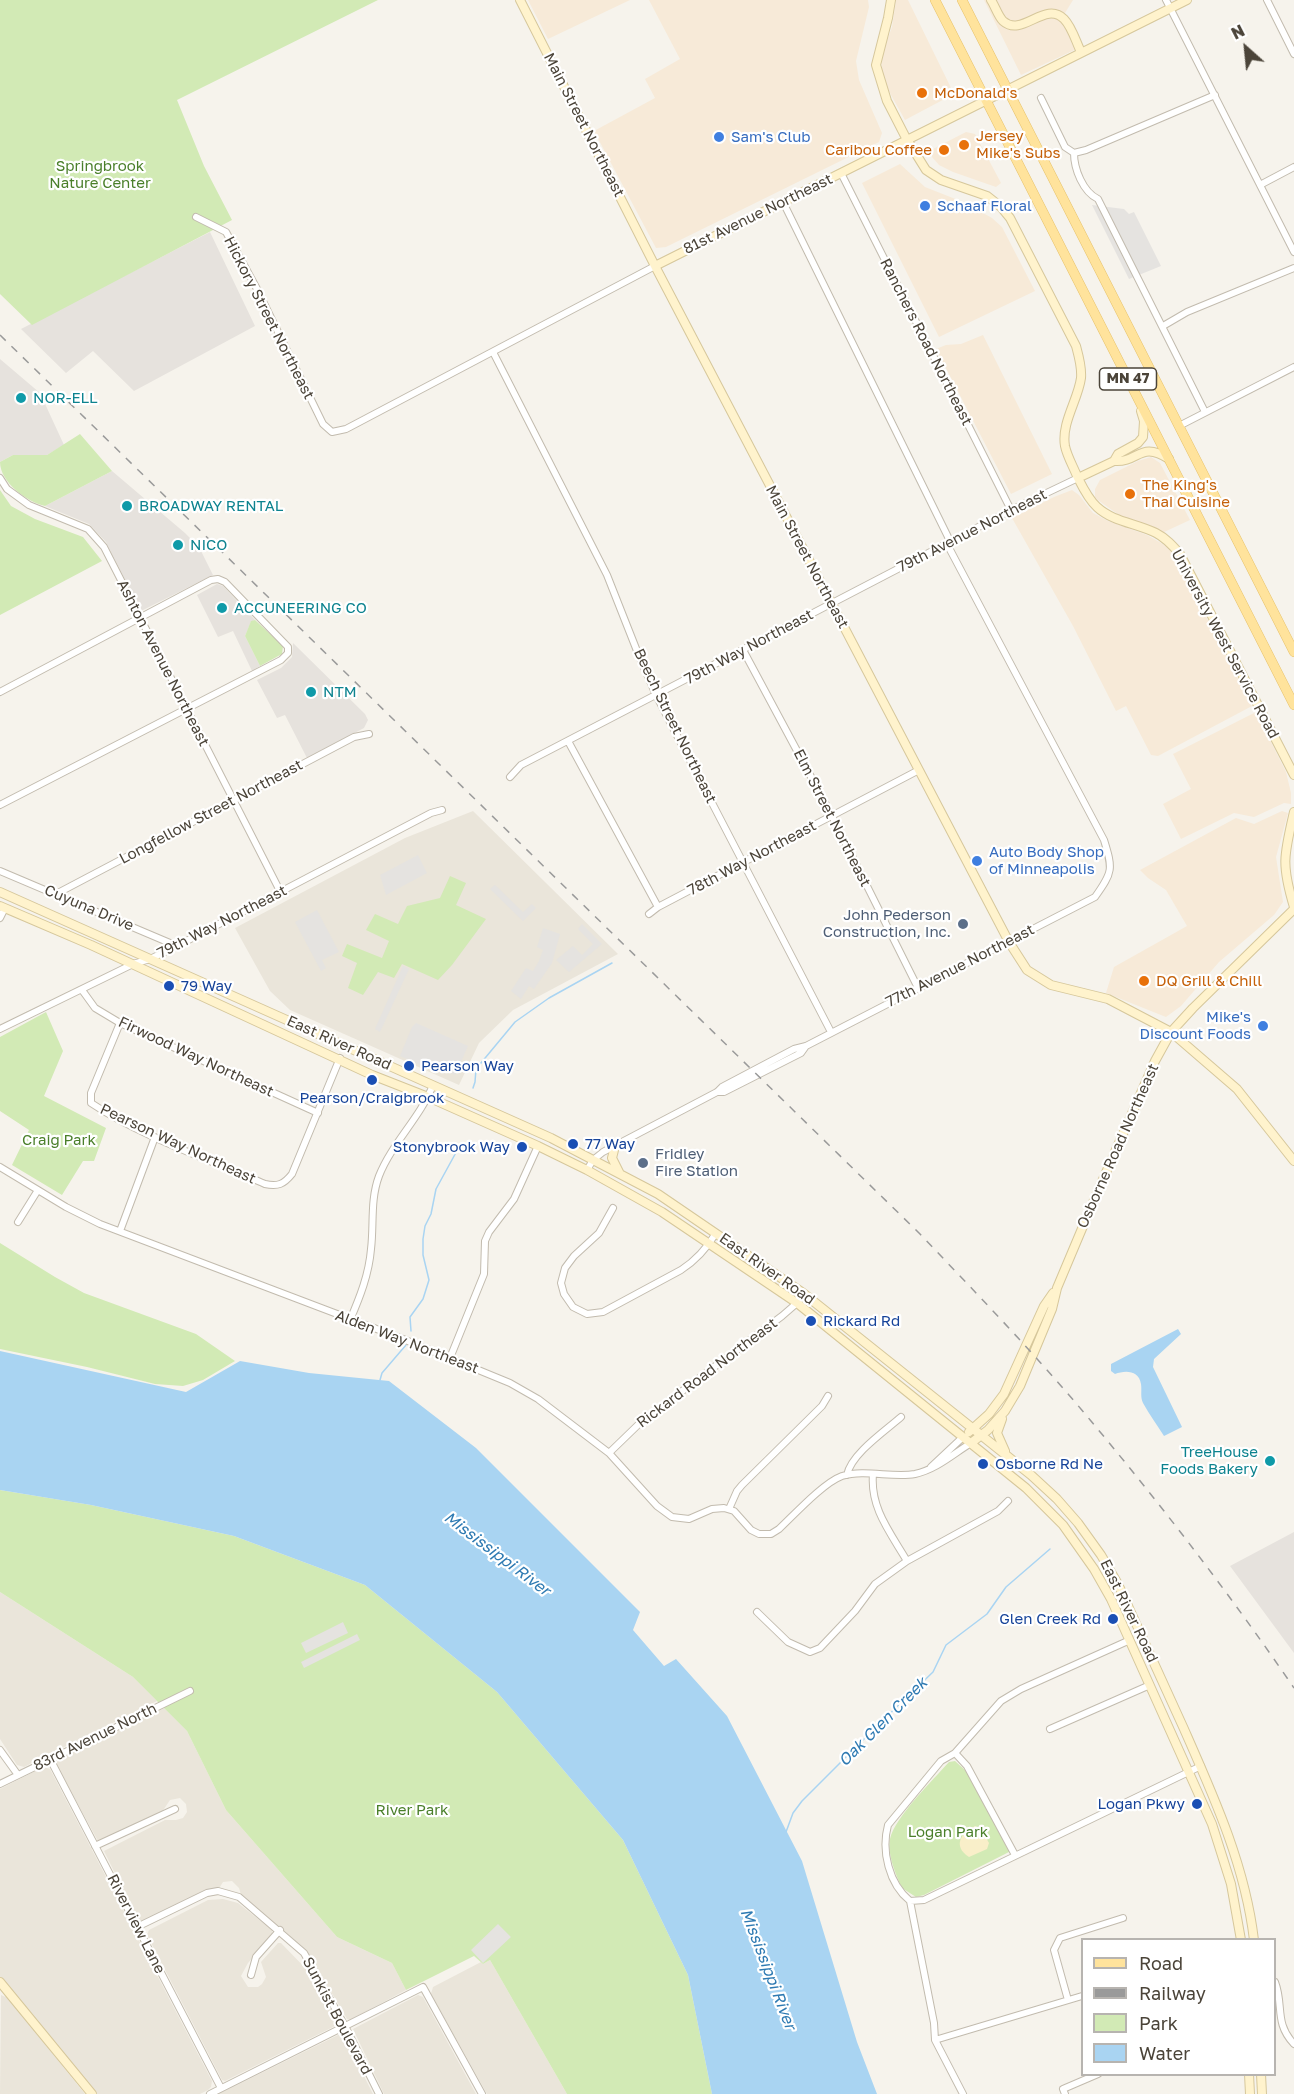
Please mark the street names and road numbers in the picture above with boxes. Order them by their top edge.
street label: Main Street Northeast [540,50,628,200]
street label: 81st Avenue Northeast [680,170,836,258]
street label: Hickory Street Northeast [220,234,318,402]
street label: Ranchers Road Northeast [876,256,976,428]
road number: MN 47 [1100,368,1156,390]
street label: Main Street Northeast [762,482,852,632]
street label: 79th Avenue Northeast [894,485,1050,577]
street label: University West Service Road [1167,546,1283,742]
street label: Ashton Avenue Northeast [113,577,213,749]
street label: 79th Way Northeast [682,605,816,689]
street label: Beech Street Northeast [630,646,720,806]
street label: Elm Street Northeast [789,746,875,890]
street label: Longfellow Street Northeast [116,756,306,868]
street label: 78th Way Northeast [685,816,819,900]
street label: Cuyuna Drive [42,881,136,935]
street label: 79th Way Northeast [154,882,290,962]
street label: 77th Avenue Northeast [883,921,1037,1011]
street label: East River Road [284,1012,394,1074]
street label: Firwood Way Northeast [116,1013,276,1101]
street label: Osborne Road Northeast [1074,1061,1162,1231]
street label: Pearson Way Northeast [97,1100,259,1188]
street label: East River Road [716,1229,818,1309]
street label: Alden Way Northeast [333,1306,481,1378]
street label: Rickard Road Northeast [633,1314,781,1432]
street label: East River Road [1096,1556,1162,1666]
street label: 83rd Avenue North [30,1699,160,1775]
street label: Riverview Lane [103,1871,169,1977]
street label: Sunkist Boulevard [298,1954,376,2078]

